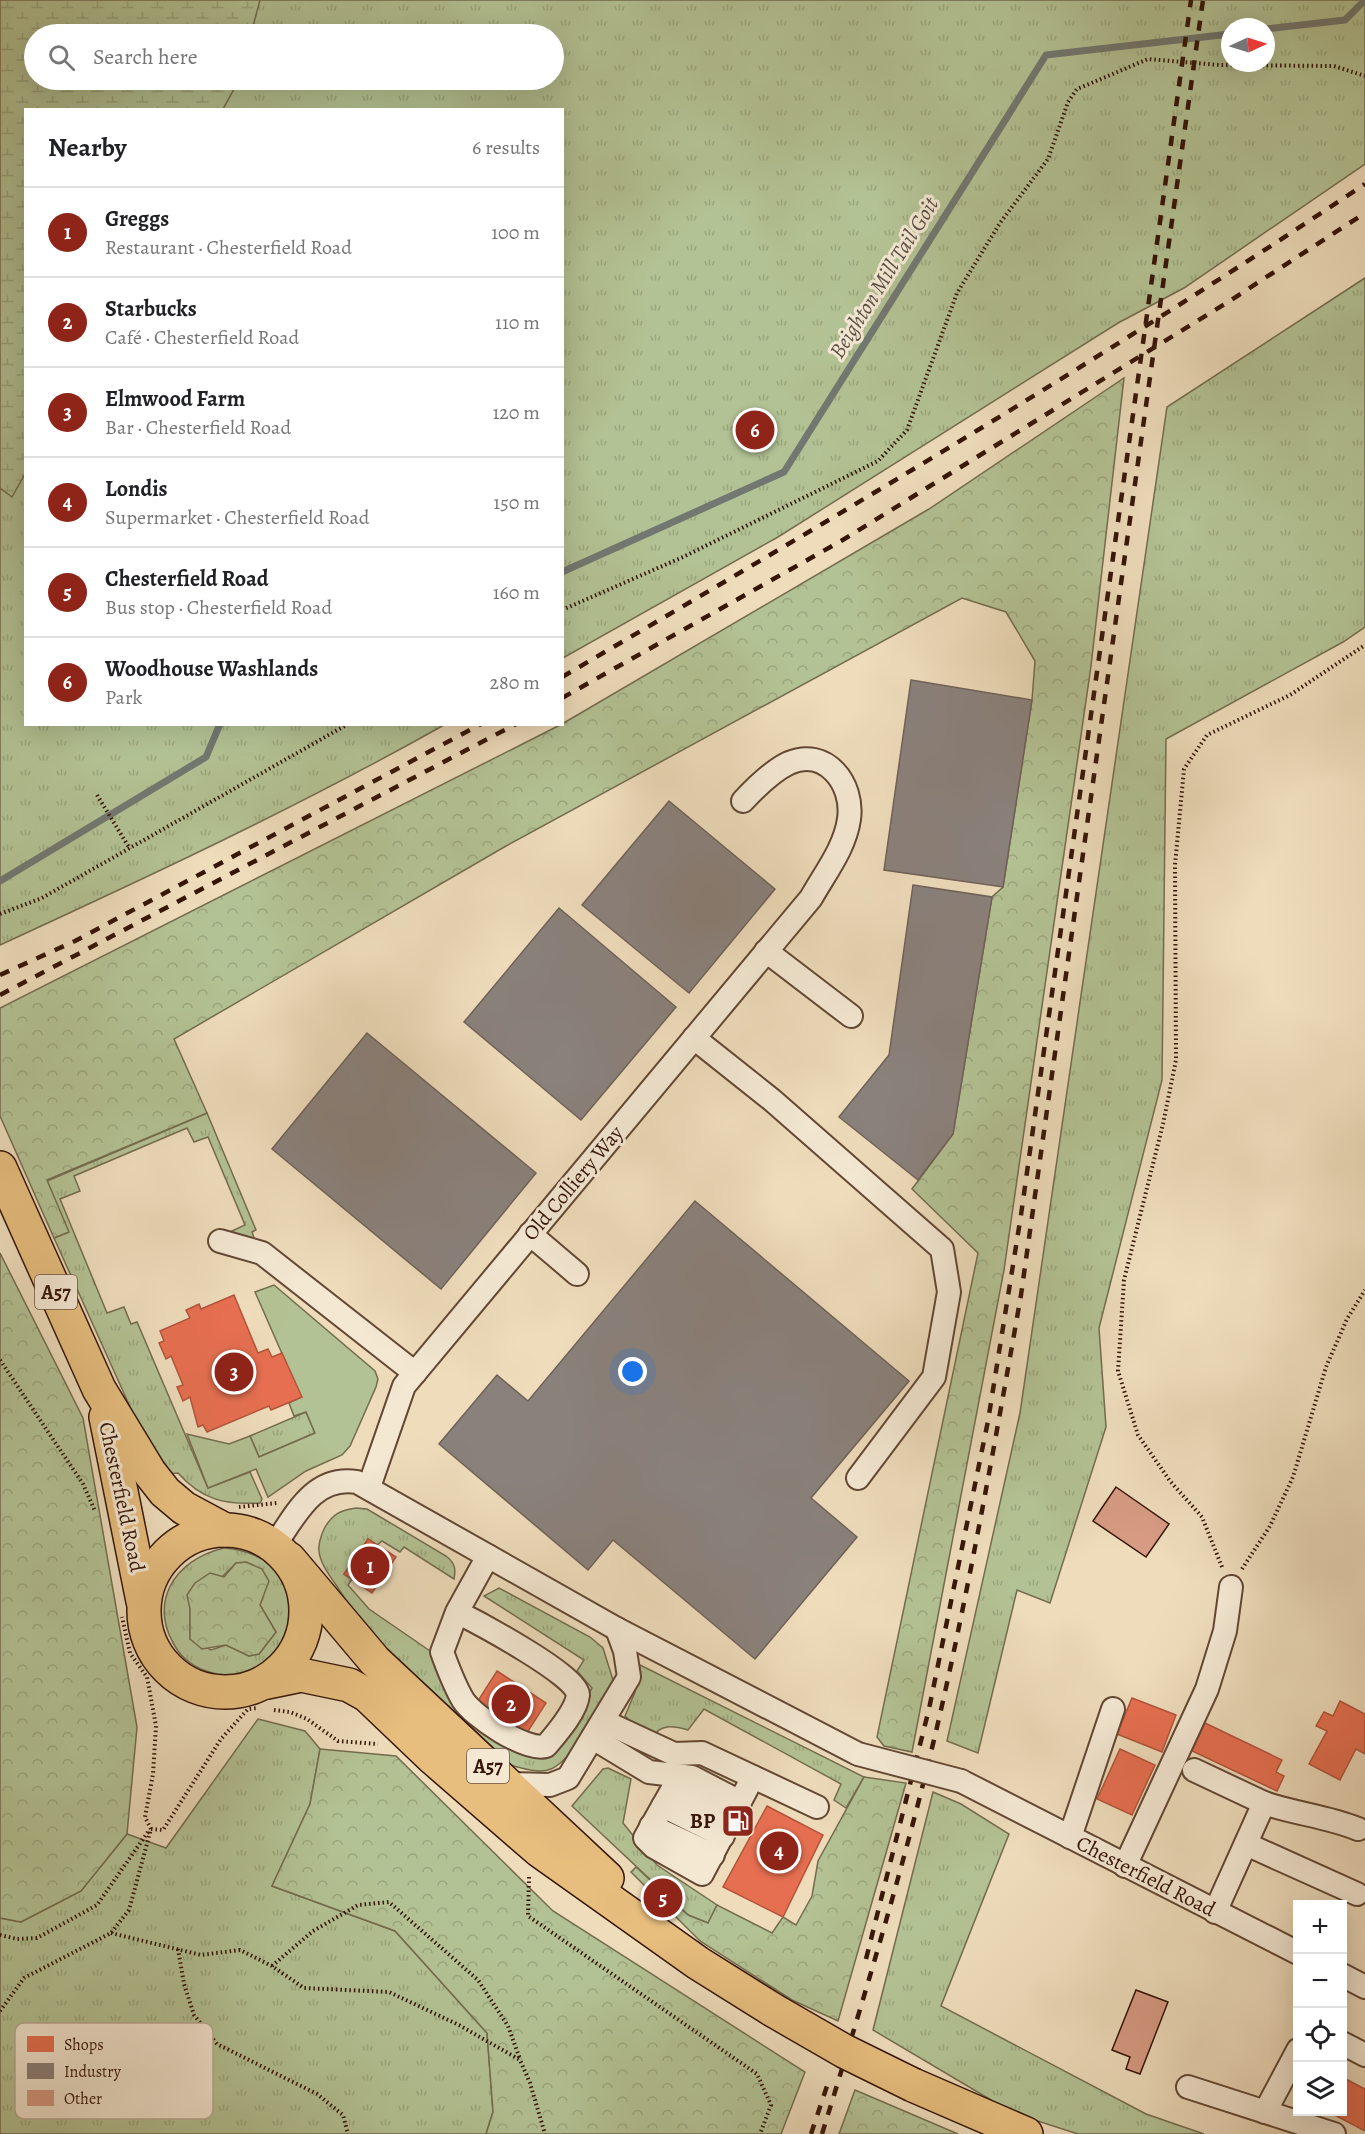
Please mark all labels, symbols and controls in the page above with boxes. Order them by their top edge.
north arrow [1221,18,1275,72]
search box [24,24,564,90]
icon: search [45,41,78,74]
text: Search here [93,42,198,72]
text: Nearby [48,130,127,165]
text: 6 results [472,134,540,161]
water label: Beighton Mill Tail Goit [822,191,946,364]
text: Greggs [105,204,169,234]
text: 1 [64,219,71,246]
text: 100 m [491,219,540,246]
text: Restaurant · Chesterfield Road [105,234,352,261]
text: Starbucks [105,294,197,324]
text: 2 [63,309,72,336]
text: 110 m [495,309,540,336]
text: Café · Chesterfield Road [105,324,299,351]
text: Elmwood Farm [105,384,245,414]
text: 3 [63,399,72,426]
text: 120 m [492,399,540,426]
pin: 6 [736,408,774,452]
text: Bar · Chesterfield Road [105,414,291,441]
text: Londis [105,474,168,504]
text: 4 [63,489,72,516]
text: 150 m [493,489,540,516]
text: Supermarket · Chesterfield Road [105,504,370,531]
text: Chesterfield Road [105,564,269,594]
text: 5 [63,579,72,606]
text: 160 m [493,579,540,606]
text: Bus stop · Chesterfield Road [105,594,332,621]
text: Woodhouse Washlands [105,654,318,684]
text: 6 [63,669,72,696]
text: 280 m [490,669,540,696]
text: Park [105,684,143,711]
street label: Old Colliery Way [517,1119,630,1247]
road number: A57 [35,1275,77,1309]
pin: 3 [214,1350,254,1394]
your location [618,1357,647,1386]
street label: Chesterfield Road [92,1419,152,1575]
pin: 1 [350,1544,389,1588]
pin: 2 [492,1682,530,1726]
road number: A57 [467,1749,509,1783]
fuel station icon: BP [720,1803,756,1839]
place label: BP [690,1807,715,1835]
pin: 4 [760,1828,798,1874]
street label: Chesterfield Road [1072,1829,1221,1923]
pin: 5 [644,1876,682,1920]
map controls [1293,1900,1347,2116]
button: + [1293,1900,1347,1954]
button: − [1293,1954,1347,2008]
button: locate [1293,2008,1347,2062]
legend [15,2023,213,2119]
text: Shops [64,2034,104,2056]
text: Industry [64,2061,122,2083]
button: layers [1293,2062,1347,2116]
text: Other [64,2088,102,2110]

